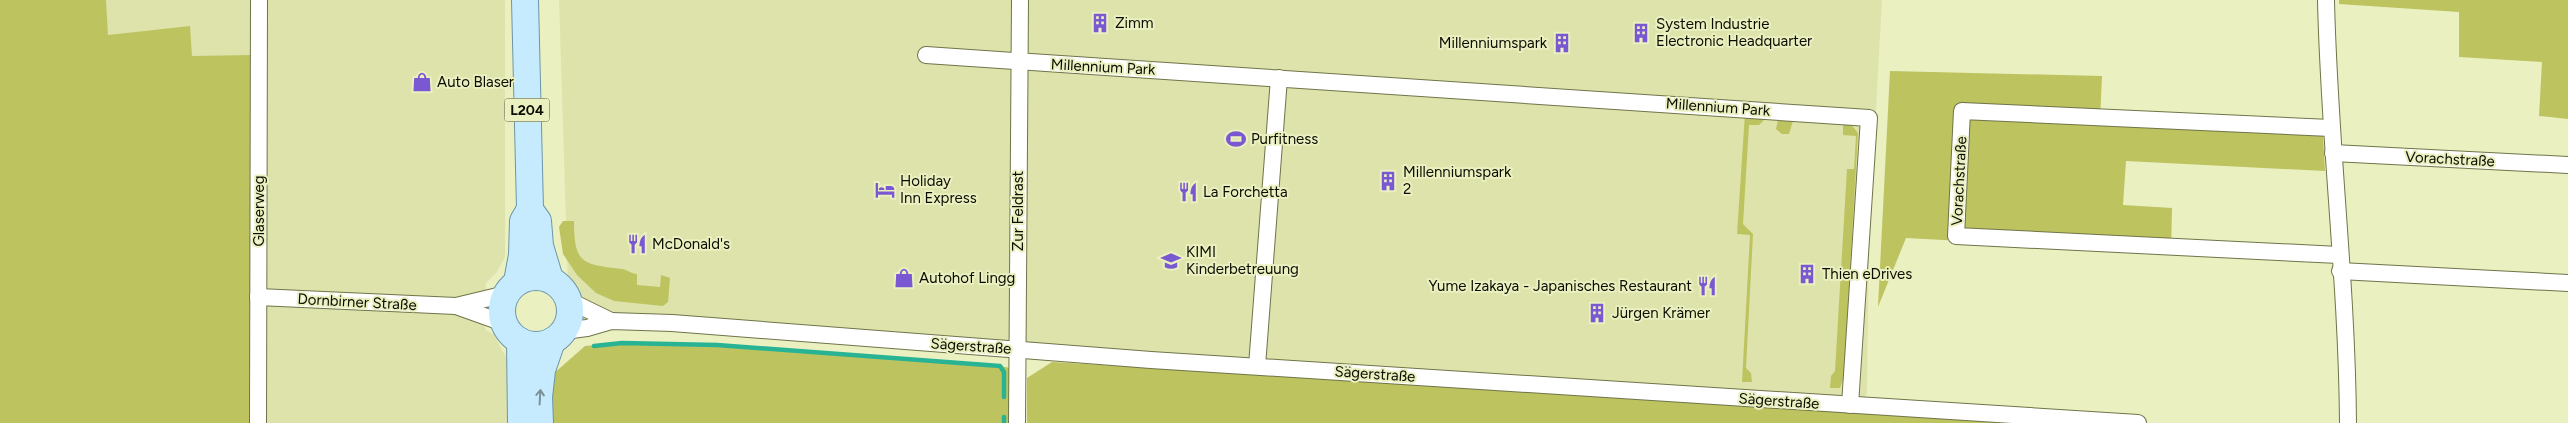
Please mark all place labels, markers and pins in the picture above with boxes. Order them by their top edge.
building icon: Zimm [1089,12,1111,34]
place label: Zimm [1115,14,1154,32]
place label: System Industrie Electronic Headquarter [1656,15,1812,50]
building icon: System Industrie Electronic Headquarter [1630,22,1652,44]
building icon: Millenniumspark [1551,32,1573,54]
place label: Millenniumspark [1439,34,1548,52]
shop icon: Auto Blaser [411,71,433,93]
place label: Auto Blaser [437,73,514,91]
sports icon: Purfitness [1225,128,1247,150]
place label: Purfitness [1251,130,1318,148]
place label: Millenniumspark 2 [1403,163,1512,198]
building icon: Millenniumspark 2 [1377,170,1399,192]
place label: Holiday Inn Express [900,172,977,207]
hotel icon: Holiday Inn Express [874,179,896,201]
restaurant icon: La Forchetta [1177,181,1199,203]
place label: La Forchetta [1203,183,1288,201]
restaurant icon: McDonald's [626,233,648,255]
place label: McDonald's [652,235,730,253]
place label: KIMI Kinderbetreuung [1186,243,1299,278]
school or university icon: KIMI Kinderbetreuung [1160,250,1182,272]
building icon: Thien eDrives [1796,263,1818,285]
place label: Thien eDrives [1822,265,1912,283]
shop icon: Autohof Lingg [893,267,915,289]
place label: Autohof Lingg [919,269,1015,287]
restaurant icon: Yume Izakaya - Japanisches Restaurant [1696,275,1718,297]
place label: Yume Izakaya - Japanisches Restaurant [1428,277,1692,295]
building icon: Jürgen Krämer [1586,302,1608,324]
place label: Jürgen Krämer [1612,304,1710,322]

